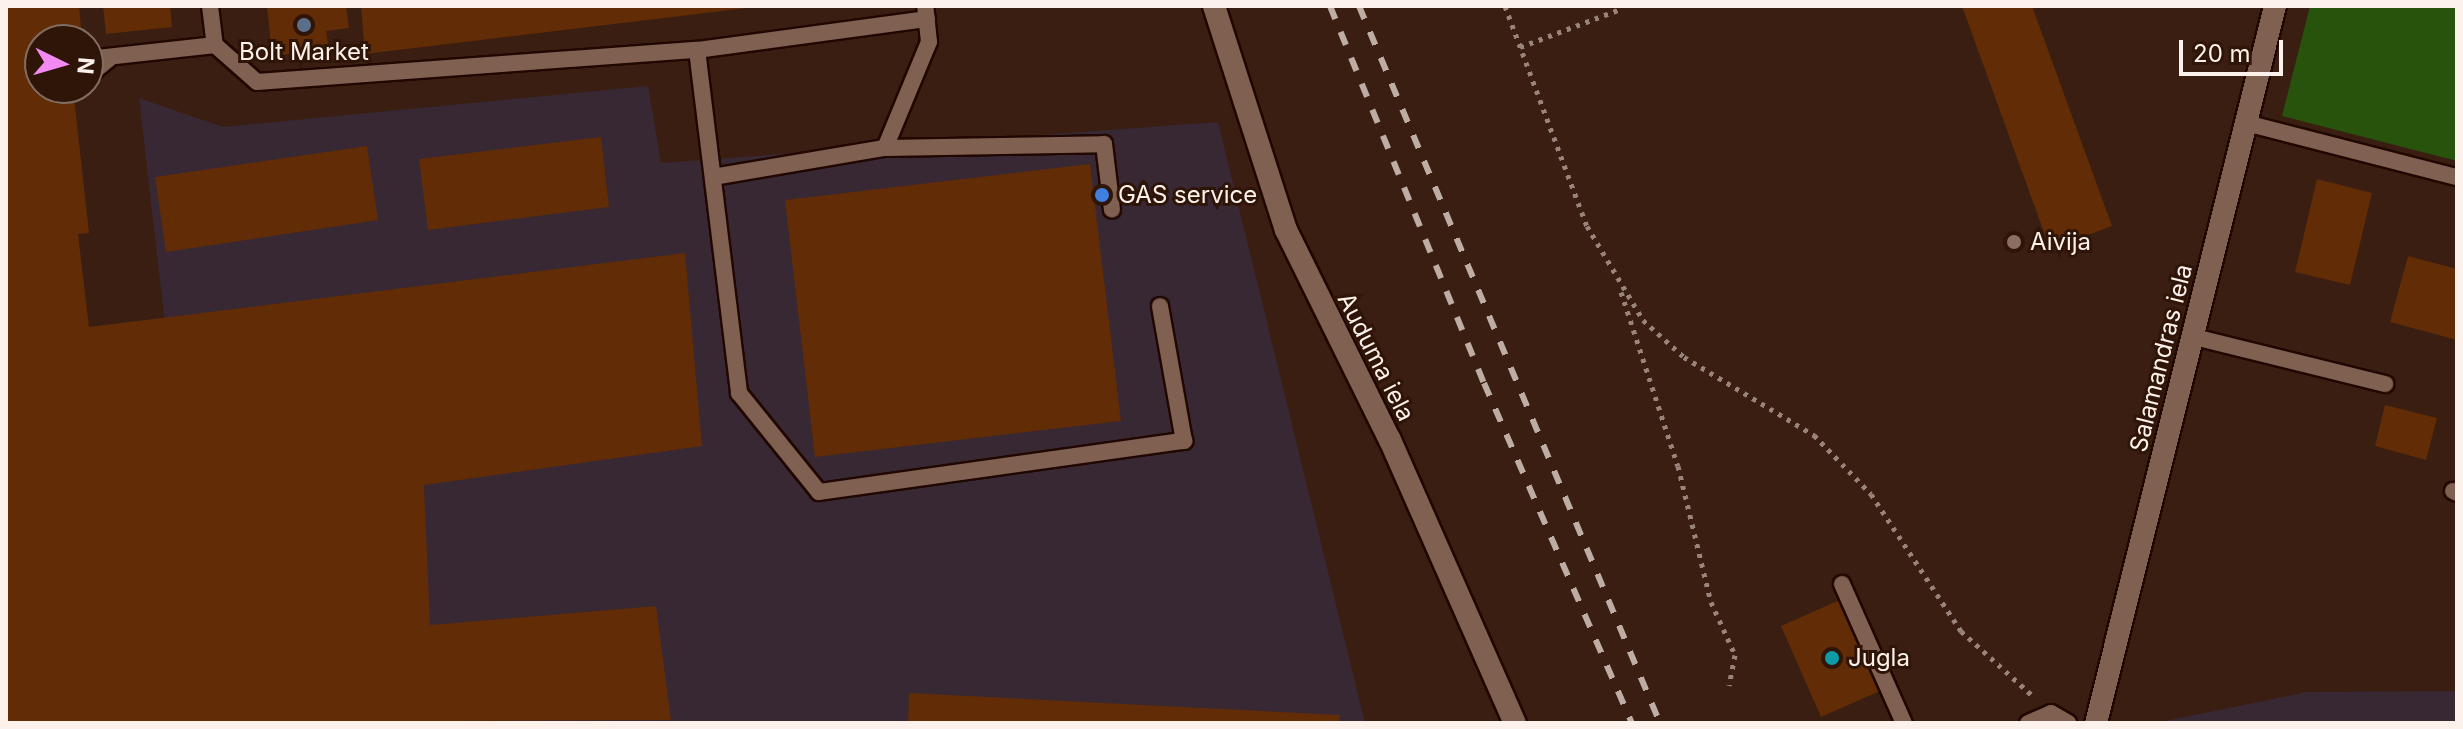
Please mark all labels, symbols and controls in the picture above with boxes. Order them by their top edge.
marker: Bolt Market [295,16,313,34]
north arrow [24,24,104,104]
scale bar [2183,24,2287,74]
place label: Bolt Market [239,38,369,66]
text: 20 m [2193,39,2251,68]
text: N [72,56,100,75]
place label: GAS service [1118,181,1257,209]
marker: GAS service [1093,186,1111,204]
place label: Aivija [2030,228,2091,256]
marker: Aivija [2005,233,2023,251]
street label: Salamandras iela [2124,261,2198,455]
street label: Auduma iela [1331,288,1421,426]
place label: Jugla [1848,644,1910,672]
marker: Jugla [1823,649,1841,667]

